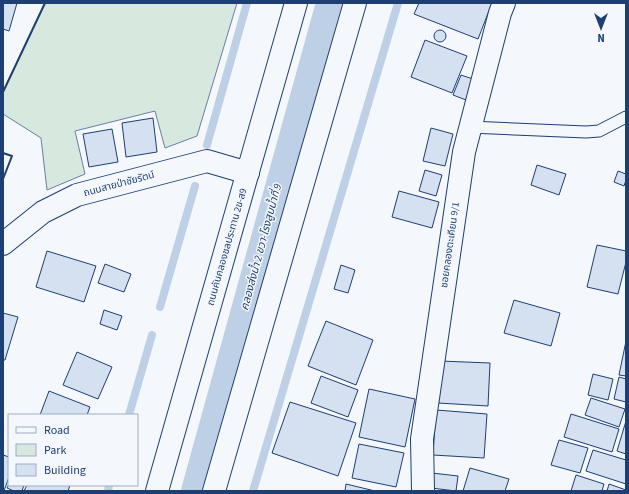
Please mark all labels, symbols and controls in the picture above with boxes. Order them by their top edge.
north arrow [581,8,621,48]
text: N [597,30,605,45]
street label: ถนนสายป่าชัยรัตน์ [82,168,156,200]
water label: คลองส่งน้ำ 2 ขวา-โรงสูบน้ำที่ 9 [236,182,285,312]
street label: ถนนคันคลองชลประทาน 2ข-ส9 [204,187,250,307]
street label: ซอยคลองตะเคียน 9/1 [437,201,463,289]
legend [8,414,138,486]
text: Road [44,422,70,439]
text: Park [44,442,66,459]
text: Building [44,462,86,479]

